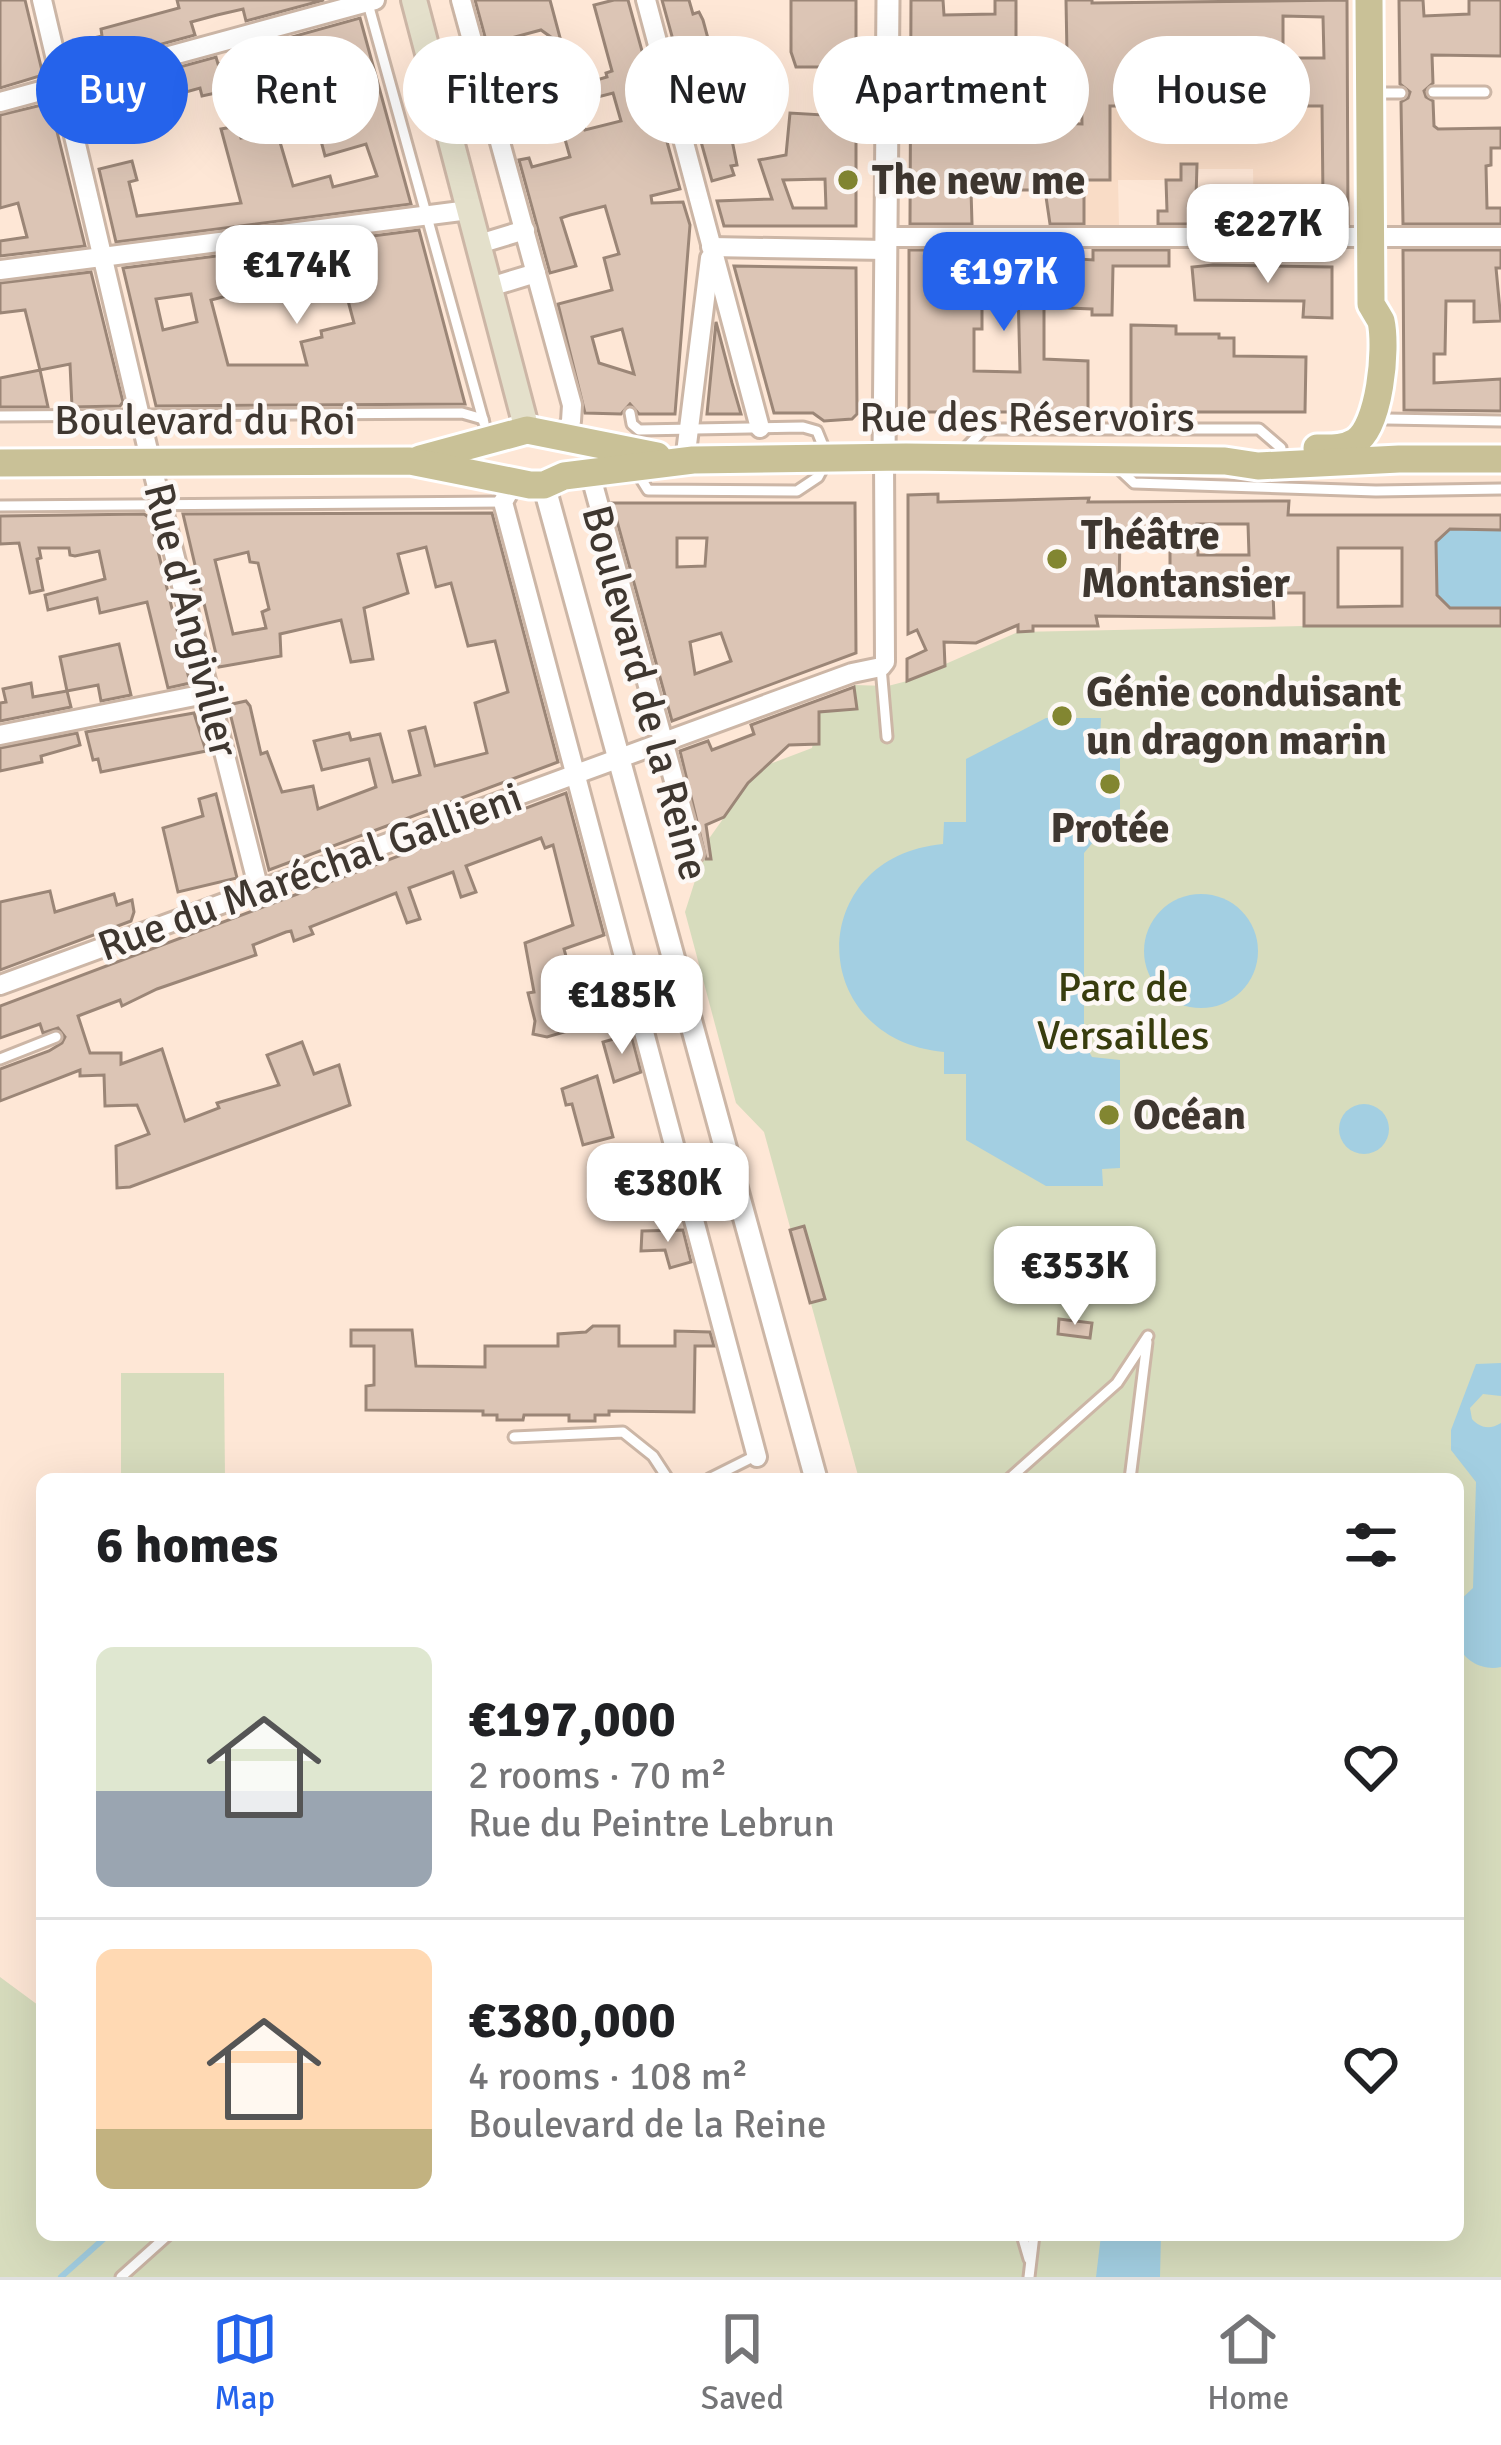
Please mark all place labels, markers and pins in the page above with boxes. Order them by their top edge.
place label: The new me [872,155,1086,206]
marker: The new me [835,167,861,193]
pin: €227K [1184,184,1352,286]
pin: €174K [213,225,381,327]
pin: €197K [920,232,1088,334]
place label: Théâtre Montansier [1081,510,1290,609]
marker: Théâtre Montansier [1044,546,1070,572]
place label: Génie conduisant un dragon marin [1086,667,1402,766]
marker: Génie conduisant un dragon marin [1049,703,1075,729]
marker: Protée [1097,771,1123,797]
place label: Protée [1050,803,1170,854]
pin: €185K [538,955,706,1057]
place label: Océan [1133,1090,1246,1141]
marker: Océan [1096,1102,1122,1128]
pin: €380K [584,1143,752,1245]
pin: €353K [991,1226,1159,1328]

